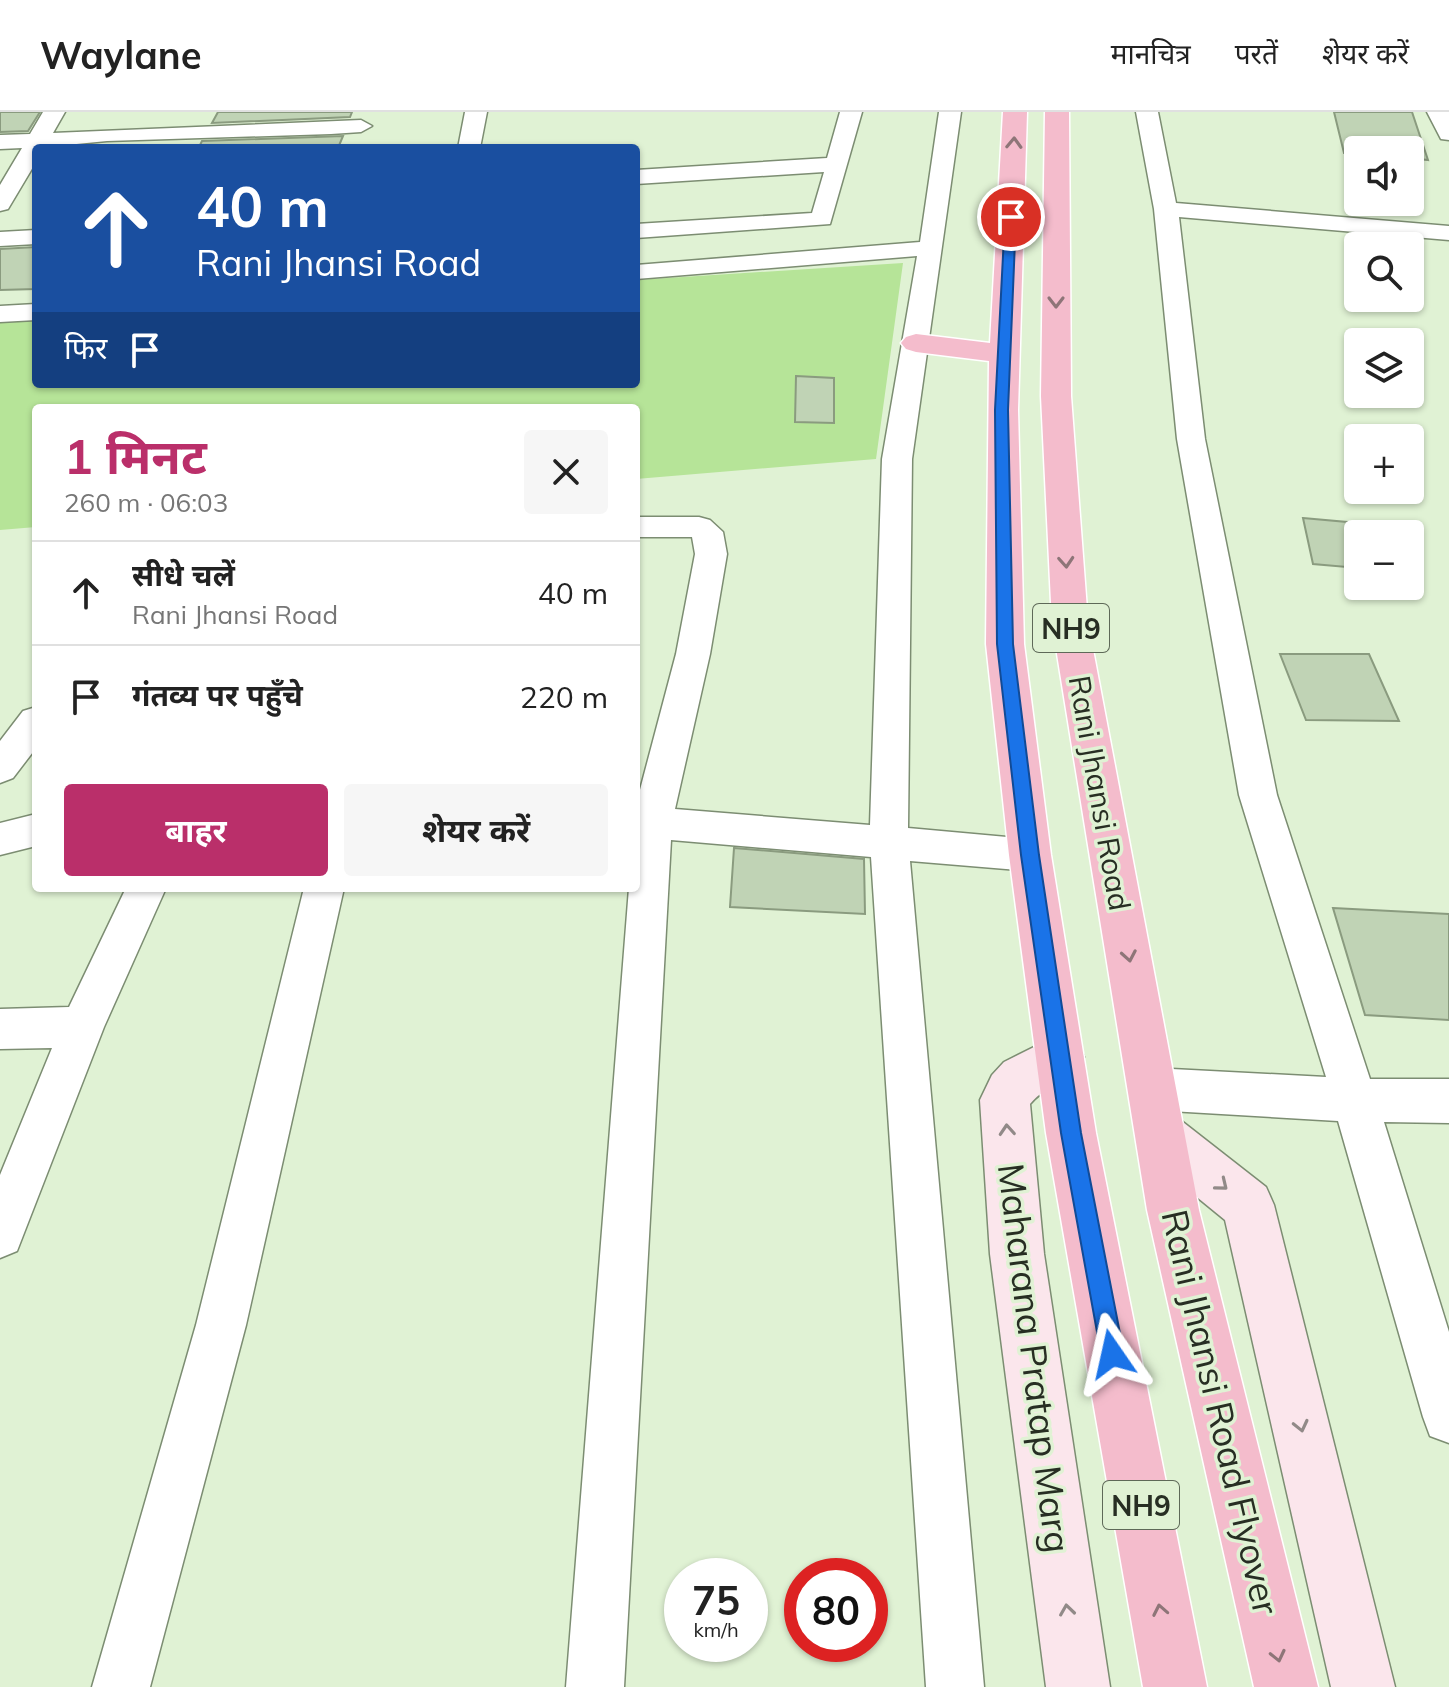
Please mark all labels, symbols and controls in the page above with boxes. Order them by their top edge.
text: Waylane [40,31,202,79]
text: मानचित्र [1111,36,1191,71]
text: परतें [1235,36,1278,71]
text: शेयर करें [1322,36,1409,71]
one-way arrow [1006,136,1023,149]
map controls [1344,136,1424,600]
button: sound [1344,136,1424,216]
text: 40 m [196,171,329,241]
icon: ahead [64,176,168,280]
pin [977,183,1045,251]
icon: arrive [989,195,1033,239]
button: search [1344,232,1424,312]
text: Rani Jhansi Road [196,240,481,285]
one-way arrow [1047,296,1065,309]
icon: arrive [123,328,167,372]
button: layers [1344,328,1424,408]
text: फिर [64,329,107,367]
button: + [1344,424,1424,504]
text: 1 मिनट [64,426,207,486]
button: close [524,430,608,514]
text: 260 m · 06:03 [64,486,228,519]
button: − [1344,520,1424,600]
text: सीधे चलें [132,556,235,594]
one-way arrow [1057,556,1074,569]
icon: ahead [64,571,108,615]
text: 40 m [538,574,608,612]
text: Rani Jhansi Road [132,598,338,631]
road number: NH9 [1033,604,1109,652]
street label: Rani Jhansi Road [1061,673,1139,913]
icon: arrive [64,675,108,719]
text: गंतव्य पर पहुँचे [132,676,303,714]
text: 220 m [520,678,608,716]
button: बाहर [64,784,328,876]
button: शेयर करें [344,784,608,876]
one-way arrow [1120,950,1137,963]
one-way arrow [999,1123,1016,1136]
street label: Maharana Pratap Marg [989,1161,1081,1555]
one-way arrow [1213,1175,1228,1189]
street label: Rani Jhansi Road Flyover [1153,1205,1289,1619]
position arrow [1070,1312,1154,1396]
one-way arrow [1292,1418,1309,1432]
road number: NH9 [1103,1481,1179,1529]
speed limit sign: 80 [784,1558,888,1662]
text: 75 [692,1575,740,1625]
one-way arrow [1059,1603,1076,1617]
one-way arrow [1153,1604,1170,1617]
text: km/h [693,1617,739,1642]
one-way arrow [1269,1649,1286,1662]

